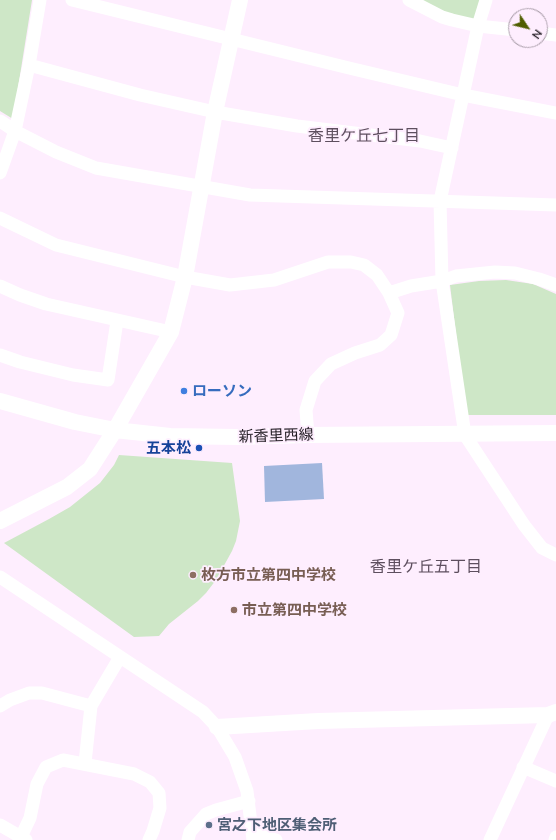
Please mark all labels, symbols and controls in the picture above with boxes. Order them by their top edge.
north arrow [508,8,548,48]
text: N [529,27,545,42]
district label: 香里ケ丘七丁目 [308,126,420,146]
place label: ローソン [192,382,252,400]
marker: ローソン [179,386,189,396]
street label: 新香里西線 [238,426,314,446]
place label: 五本松 [146,439,191,457]
marker: 五本松 [194,443,204,453]
district label: 香里ケ丘五丁目 [370,557,482,577]
place label: 枚方市立第四中学校 [201,566,336,584]
marker: 枚方市立第四中学校 [188,570,198,580]
place label: 市立第四中学校 [242,601,347,619]
marker: 市立第四中学校 [229,605,239,615]
place label: 宮之下地区集会所 [217,816,337,834]
marker: 宮之下地区集会所 [204,820,214,830]

